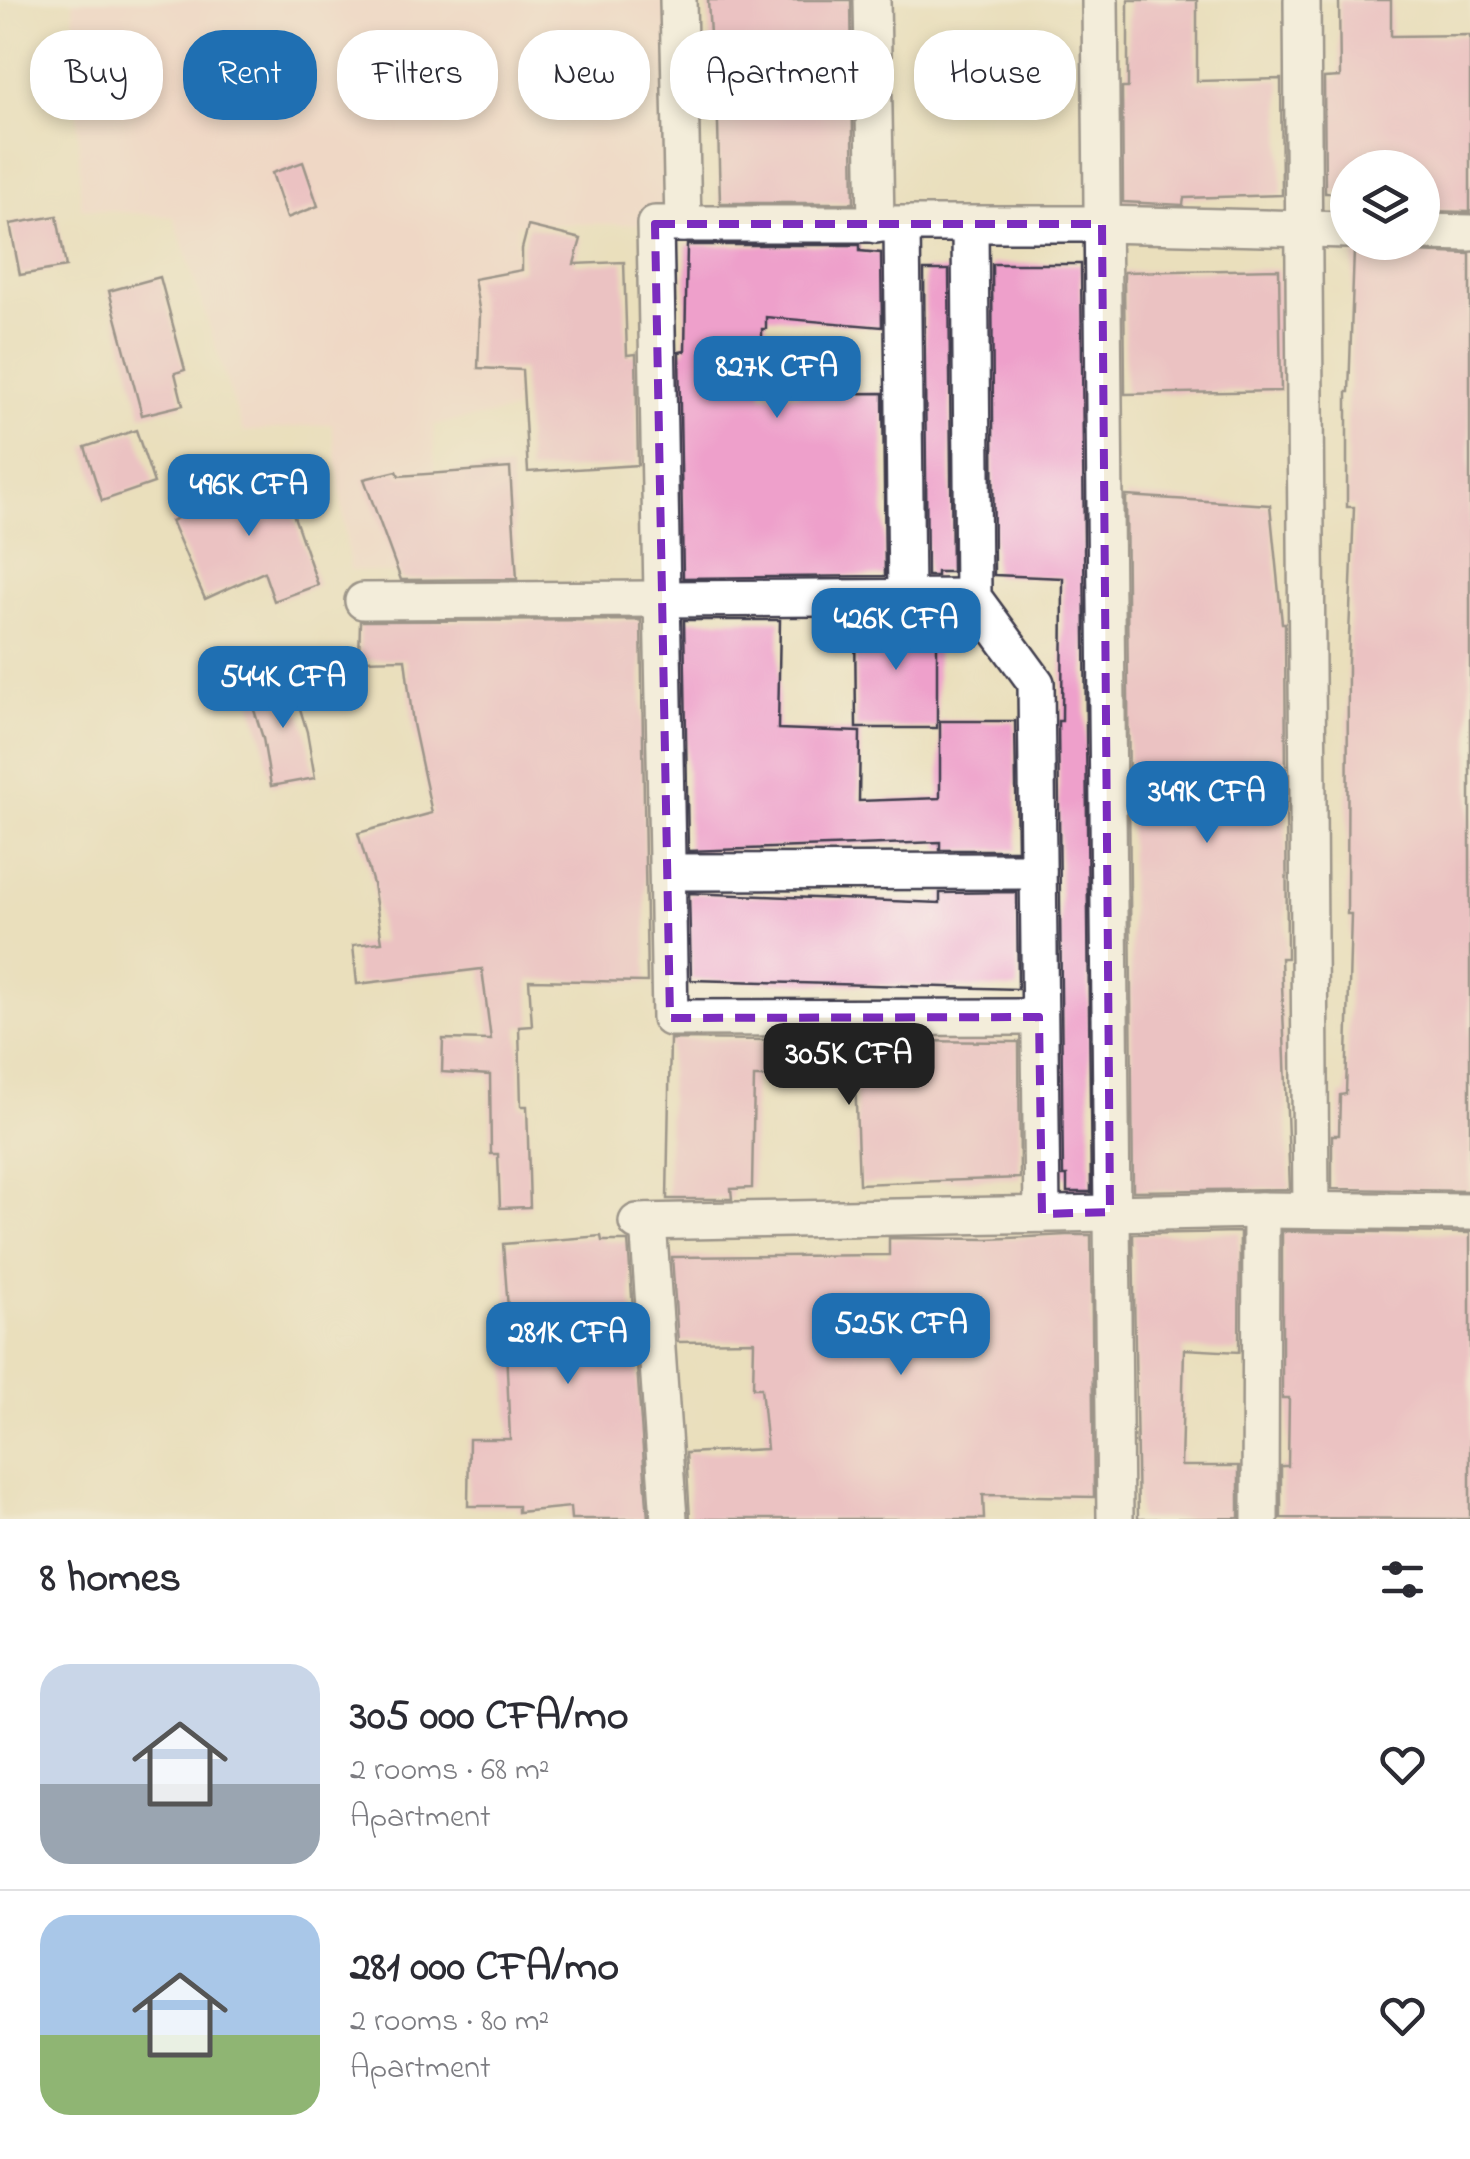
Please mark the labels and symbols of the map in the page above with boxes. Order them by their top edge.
pin: 827K CFA [674,336,880,421]
pin: 496K CFA [146,454,352,539]
pin: 426K CFA [793,588,999,673]
pin: 544K CFA [180,646,386,731]
pin: 349K CFA [1104,761,1310,846]
pin: 305K CFA [746,1023,952,1108]
pin: 525K CFA [798,1293,1004,1378]
pin: 281K CFA [465,1302,671,1387]

